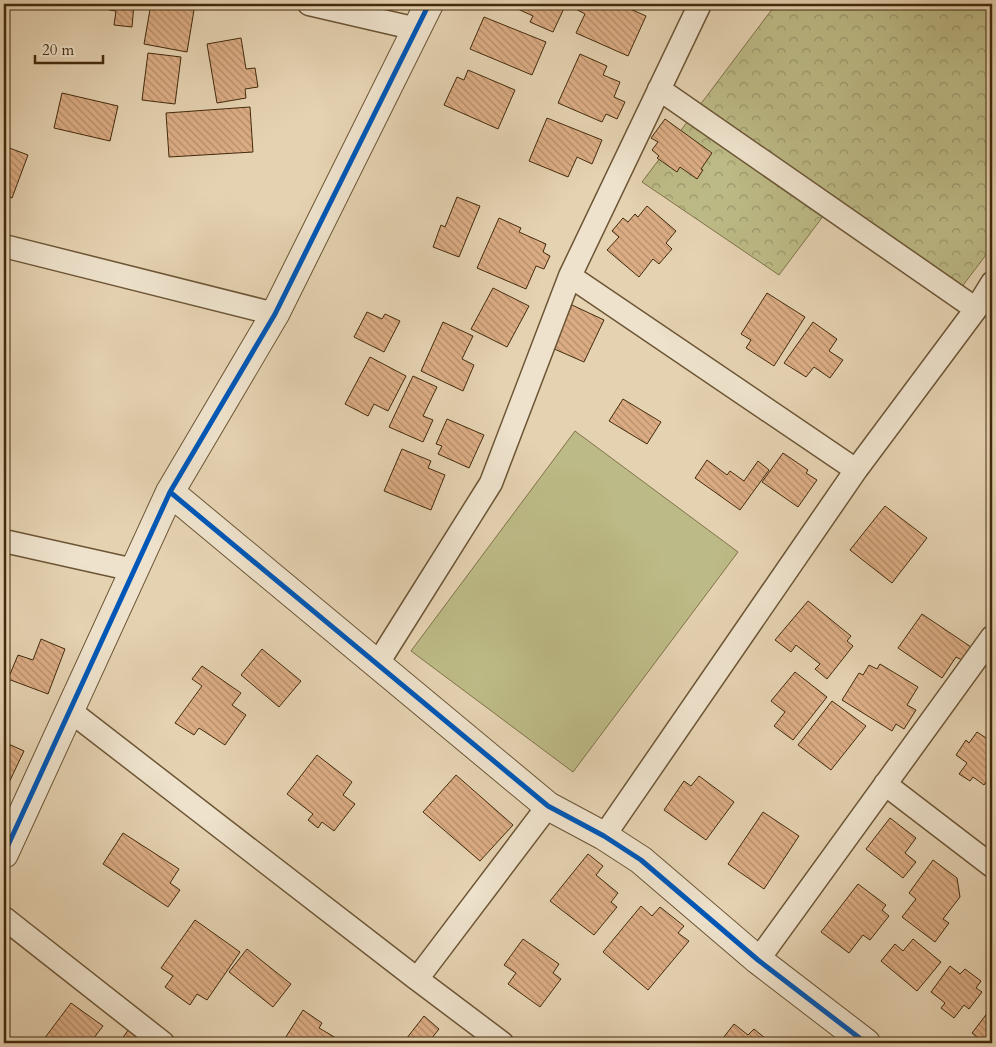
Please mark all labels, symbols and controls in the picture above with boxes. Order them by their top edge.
scale bar [35,32,102,64]
text: 20 m [42,40,74,60]

